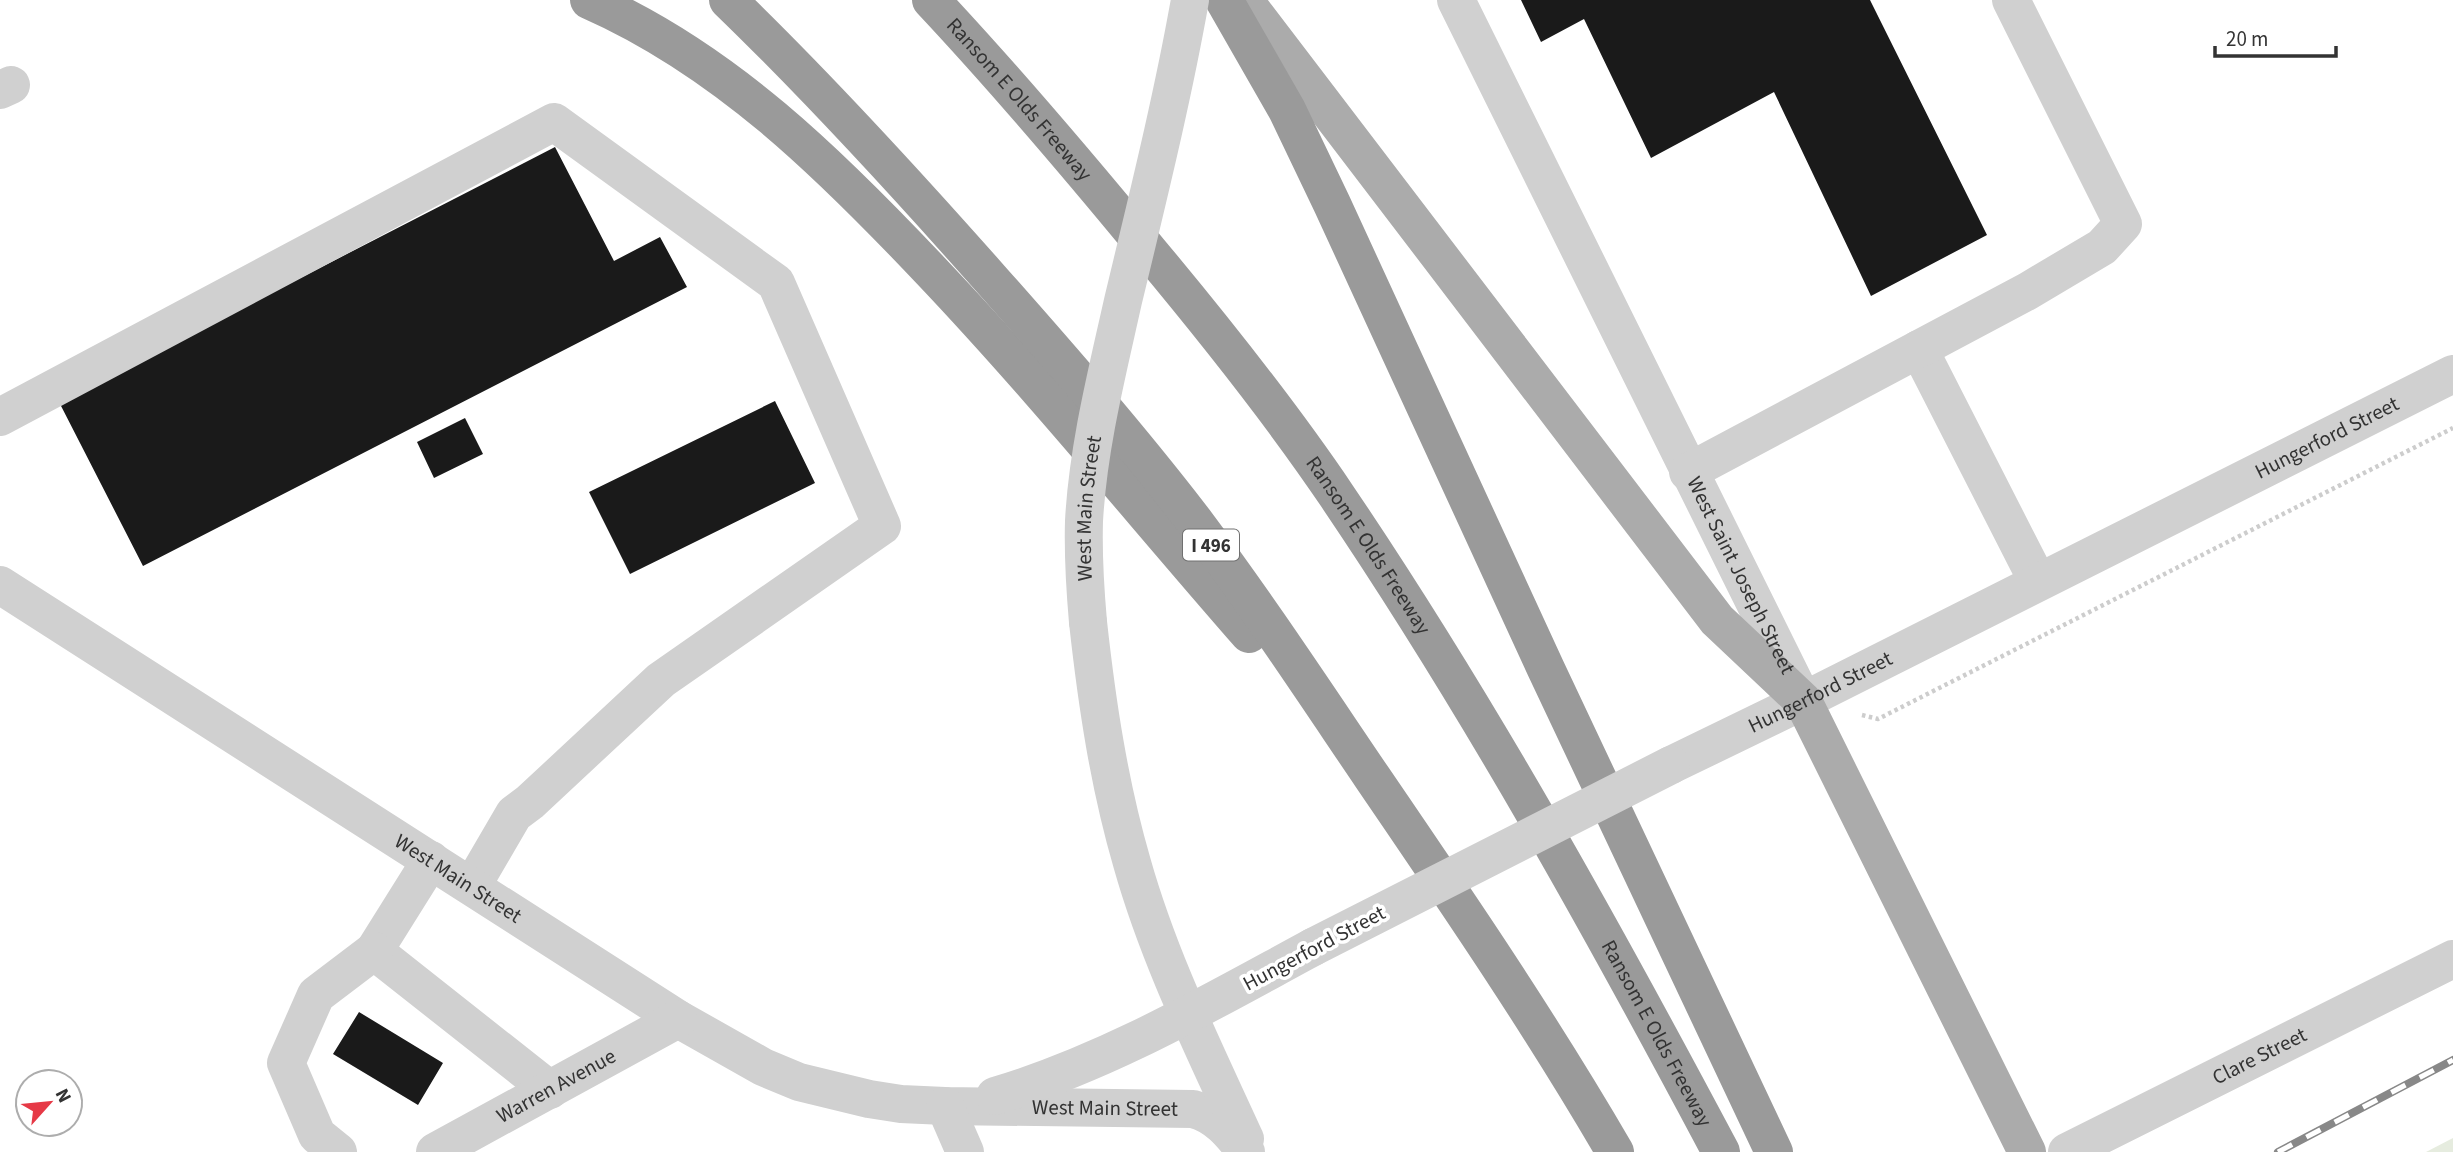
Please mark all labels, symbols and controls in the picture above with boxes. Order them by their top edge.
street label: Ransom E Olds Freeway [940,11,1100,188]
scale bar [2215,14,2336,58]
text: 20 m [2226,24,2268,54]
street label: Hungerford Street [2250,389,2404,486]
street label: West Main Street [1069,433,1109,582]
street label: Ransom E Olds Freeway [1299,450,1439,641]
street label: West Saint Joseph Street [1679,471,1803,679]
road number: I 496 [1183,530,1239,560]
street label: Hungerford Street [1743,644,1897,740]
street label: West Main Street [389,826,528,930]
street label: Hungerford Street [1237,898,1391,998]
street label: Ransom E Olds Freeway [1594,934,1720,1132]
street label: Clare Street [2207,1020,2312,1092]
street label: Warren Avenue [491,1041,621,1131]
north arrow [14,1068,84,1138]
text: N [48,1084,78,1108]
street label: West Main Street [1032,1092,1178,1124]

